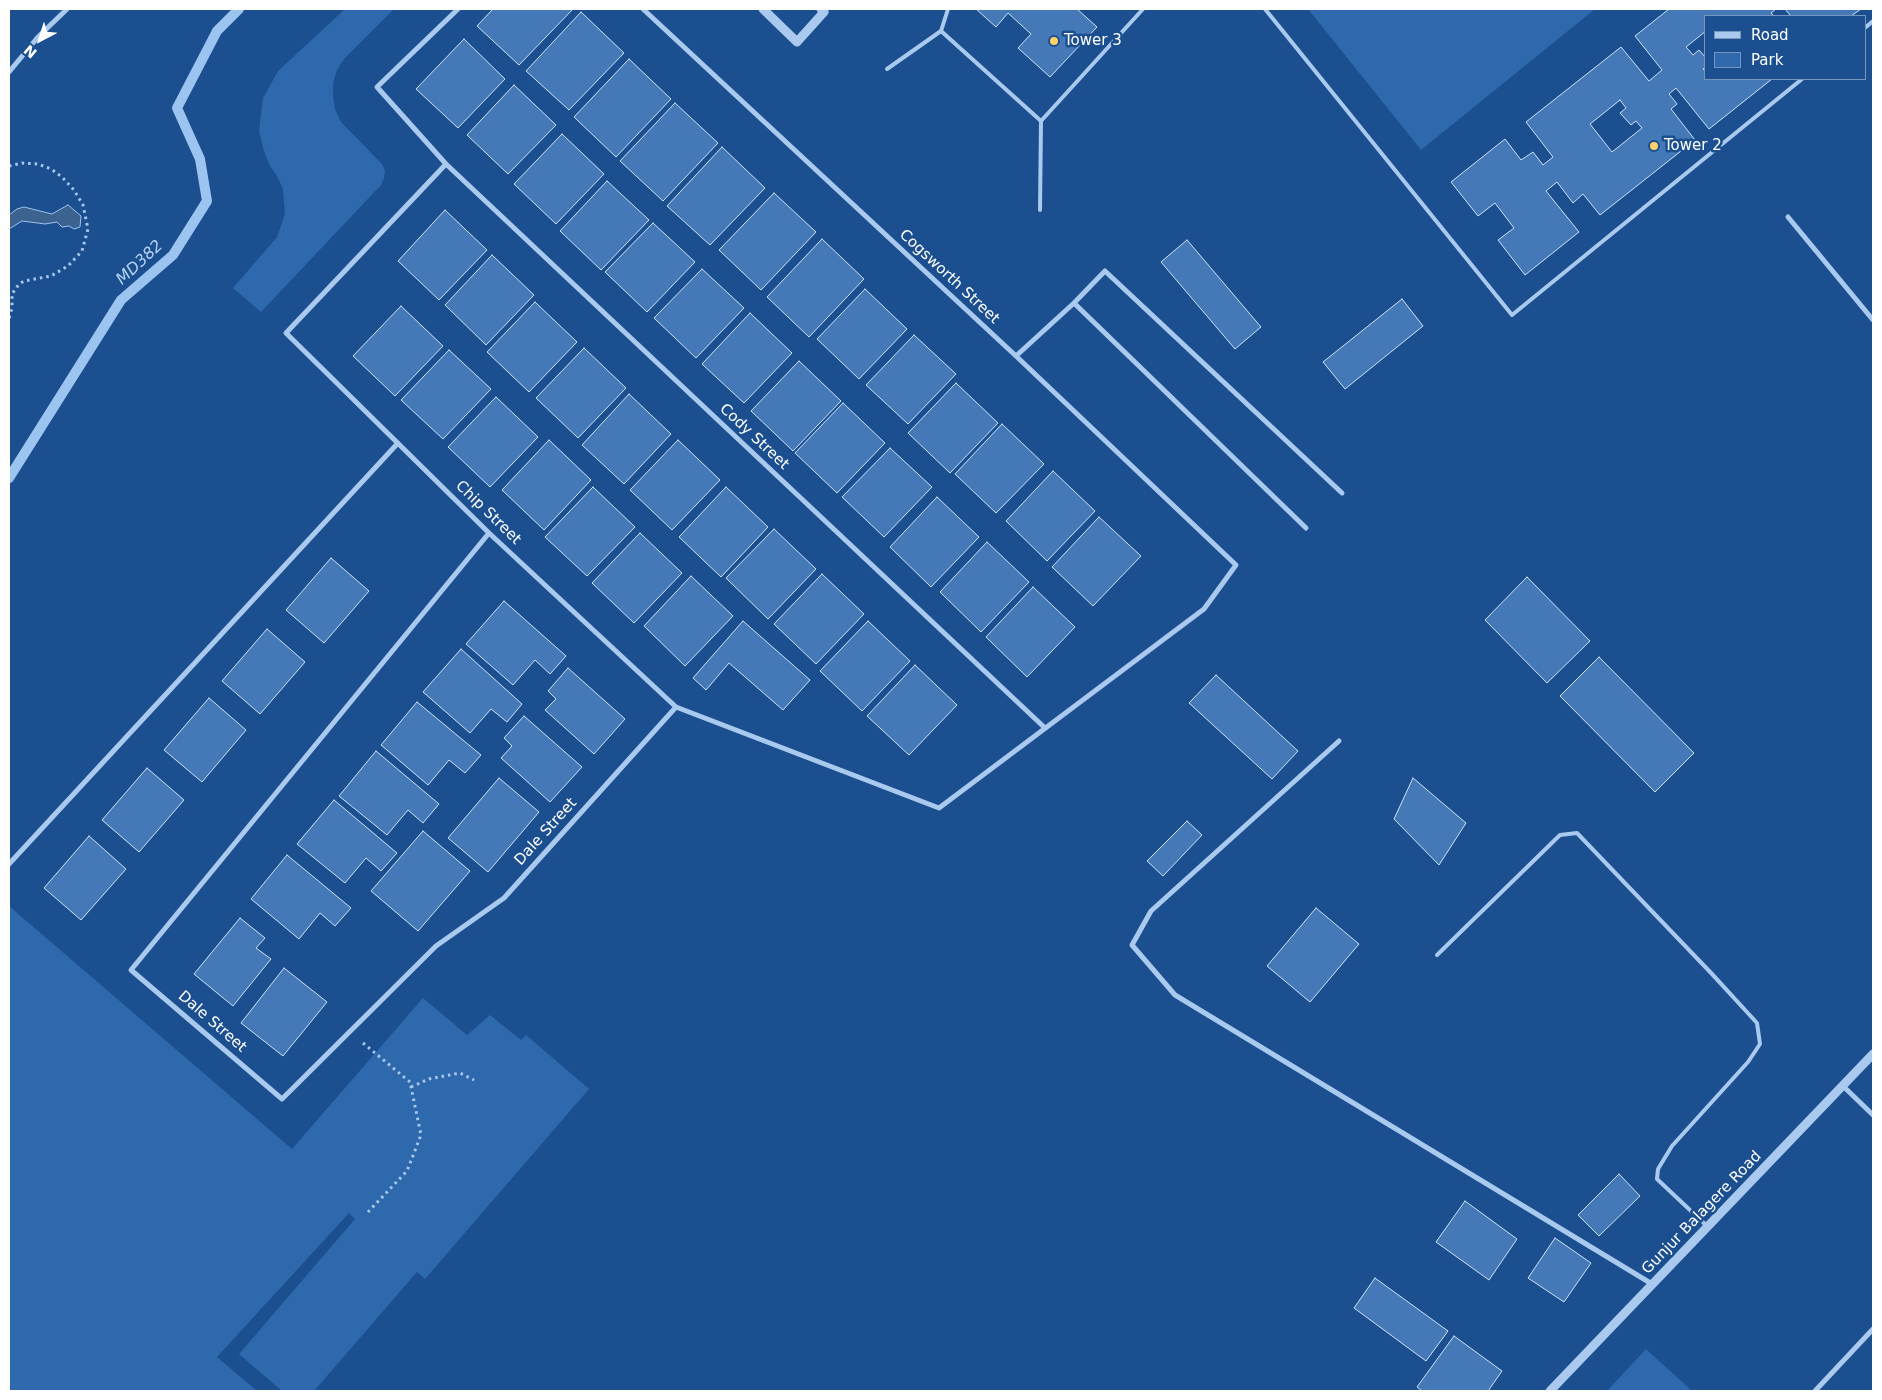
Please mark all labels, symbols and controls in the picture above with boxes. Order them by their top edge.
north arrow [15,15,65,65]
legend [1704,15,1867,80]
text: Road [1751,26,1789,44]
place label: Tower 3 [1064,32,1122,50]
marker: Tower 3 [1048,35,1060,47]
text: N [21,42,40,61]
text: Park [1751,51,1783,69]
place label: Tower 2 [1664,137,1722,155]
marker: Tower 2 [1648,140,1660,152]
street label: Cogsworth Street [895,226,1003,328]
water label: MD382 [113,237,167,289]
street label: Cody Street [716,400,792,474]
street label: Chip Street [452,477,524,549]
street label: Dale Street [511,795,581,869]
street label: Dale Street [174,987,250,1057]
street label: Gunjur Balagere Road [1638,1148,1766,1278]

